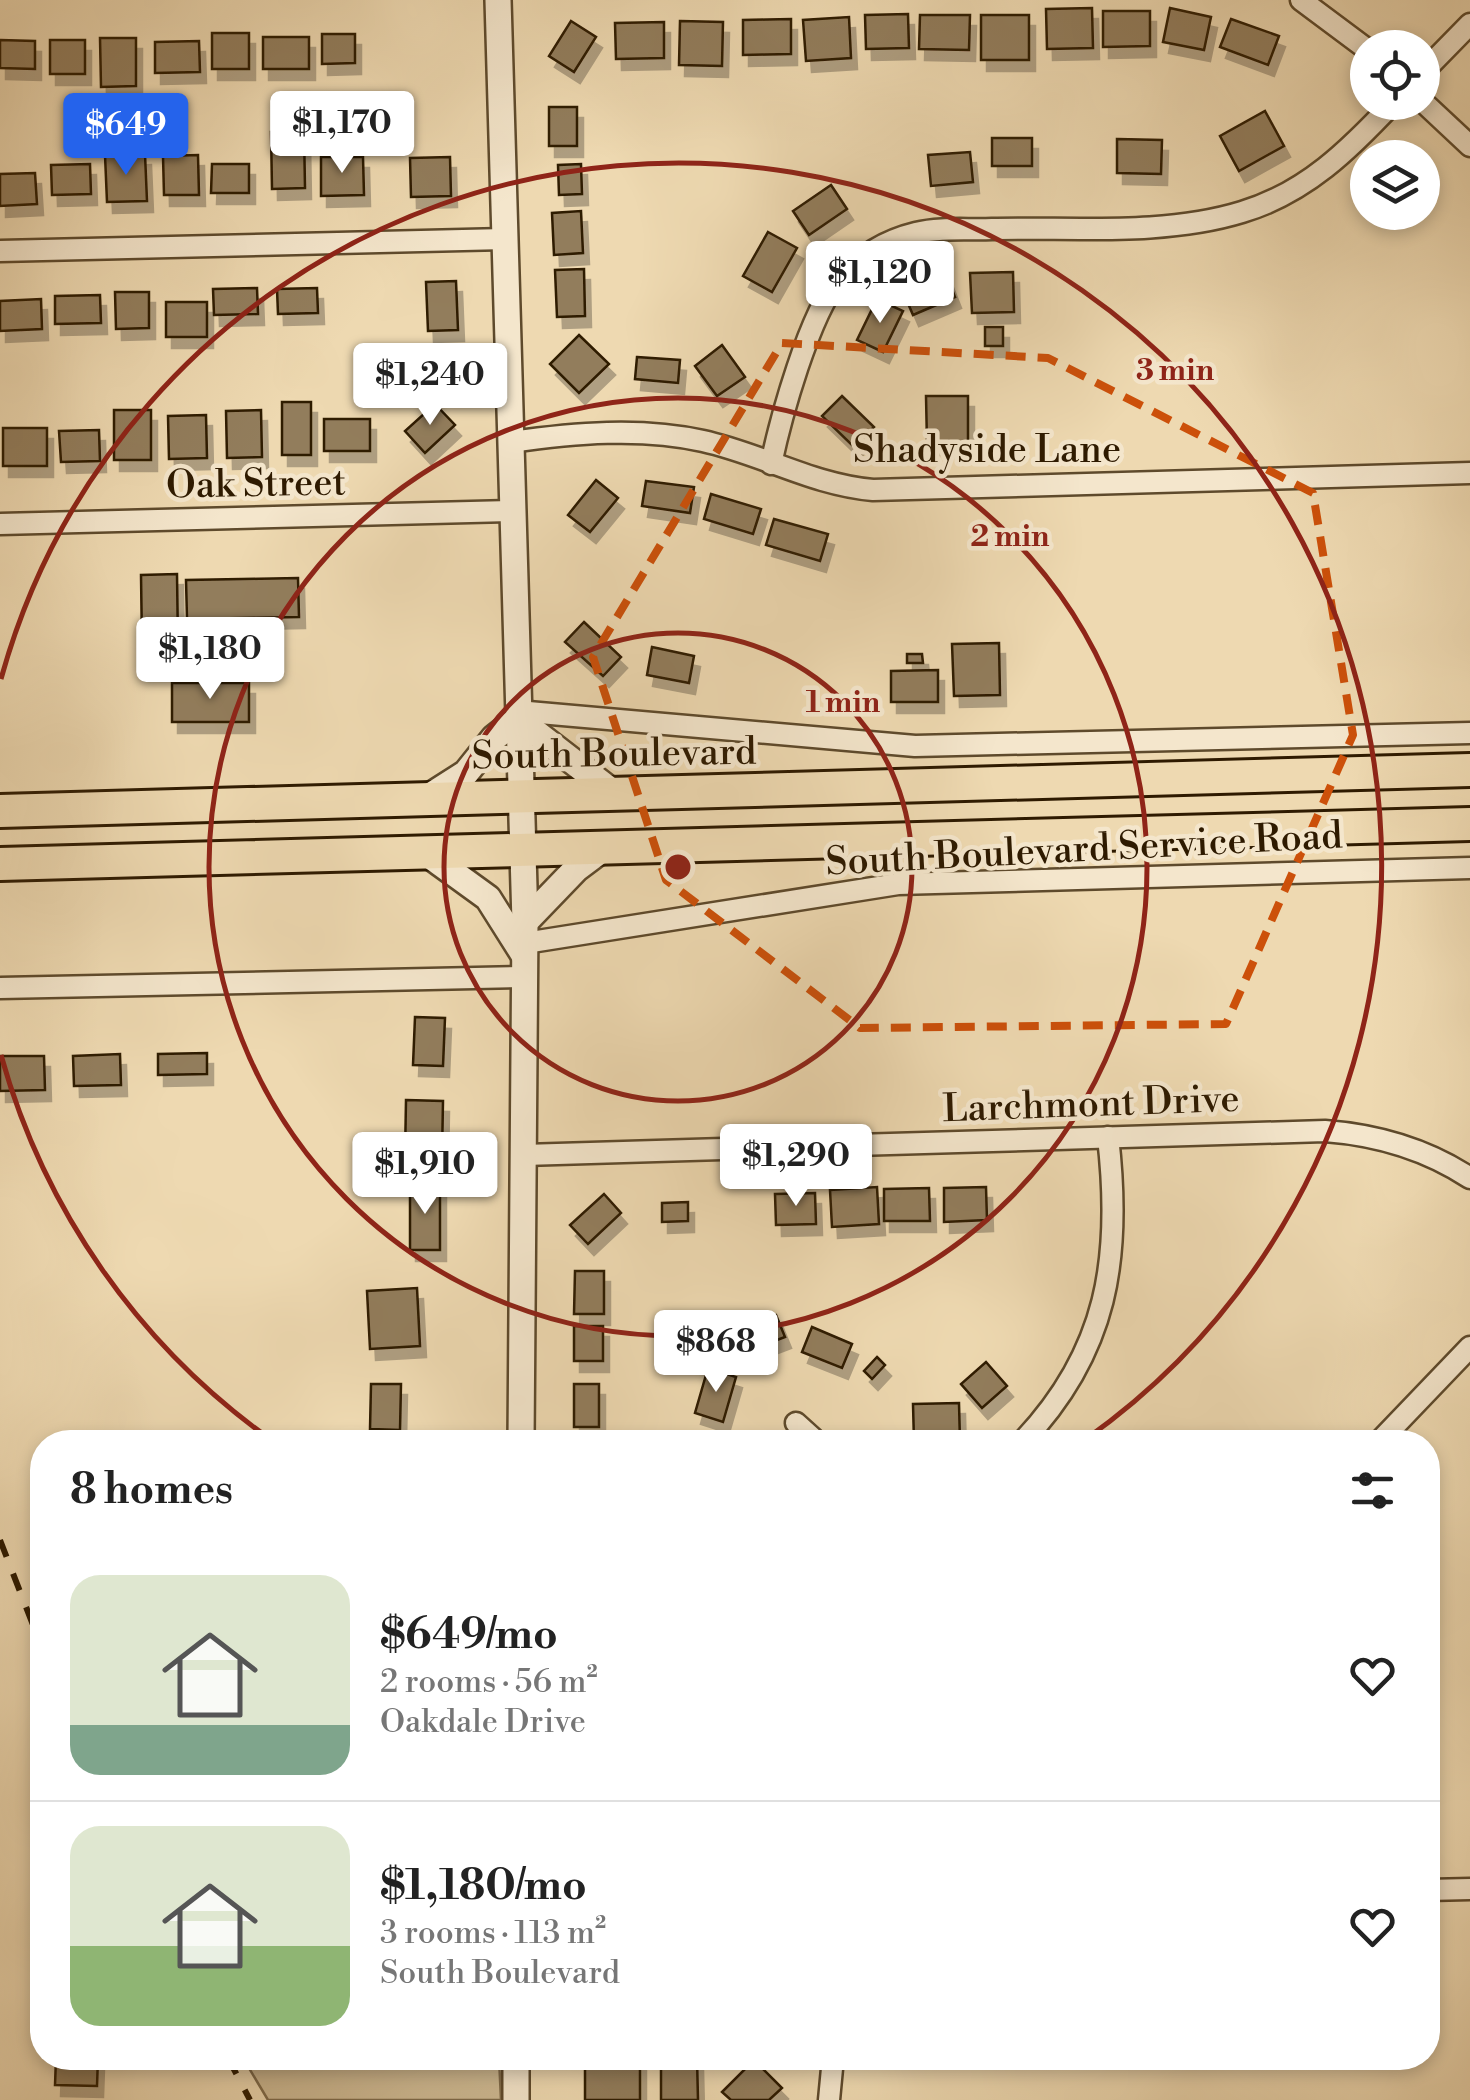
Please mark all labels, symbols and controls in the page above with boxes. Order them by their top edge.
map controls [1350,30,1440,230]
button: locate [1350,30,1440,120]
pin: $1,170 [261,91,423,176]
pin: $649 [67,93,185,178]
text: $1,170 [292,103,392,143]
text: $649 [85,105,167,145]
button: layers [1350,140,1440,230]
pin: $1,120 [799,241,961,326]
text: $1,120 [828,253,932,293]
pin: $1,240 [349,343,511,428]
text: 3 min [1136,352,1215,390]
text: $1,240 [375,355,485,395]
street label: Shadyside Lane [853,427,1121,474]
street label: Oak Street [166,459,346,510]
text: 2 min [971,518,1050,556]
pin: $1,180 [129,617,291,702]
text: $1,180 [158,629,262,669]
text: 1 min [806,684,881,722]
street label: South Boulevard [471,729,757,780]
street label: South Boulevard Service Road [824,812,1344,887]
centre of rings [660,849,696,885]
street label: Larchmont Drive [942,1076,1240,1133]
pin: $1,290 [715,1124,877,1209]
pin: $1,910 [344,1132,506,1217]
text: $1,290 [742,1136,850,1176]
text: $1,910 [374,1144,476,1184]
pin: $868 [657,1310,775,1395]
text: $868 [676,1322,756,1362]
icon: filters [1345,1463,1400,1518]
text: 8 homes [70,1464,233,1517]
text: $649/mo [380,1609,558,1662]
icon: home [150,1615,270,1735]
icon: heart [1345,1648,1400,1703]
text: 2 rooms · 56 m² [380,1662,598,1702]
text: Oakdale Drive [380,1702,586,1742]
text: $1,180/mo [380,1860,587,1913]
icon: home [150,1866,270,1986]
icon: heart [1345,1899,1400,1954]
text: 3 rooms · 113 m² [380,1913,606,1953]
text: South Boulevard [380,1953,620,1993]

